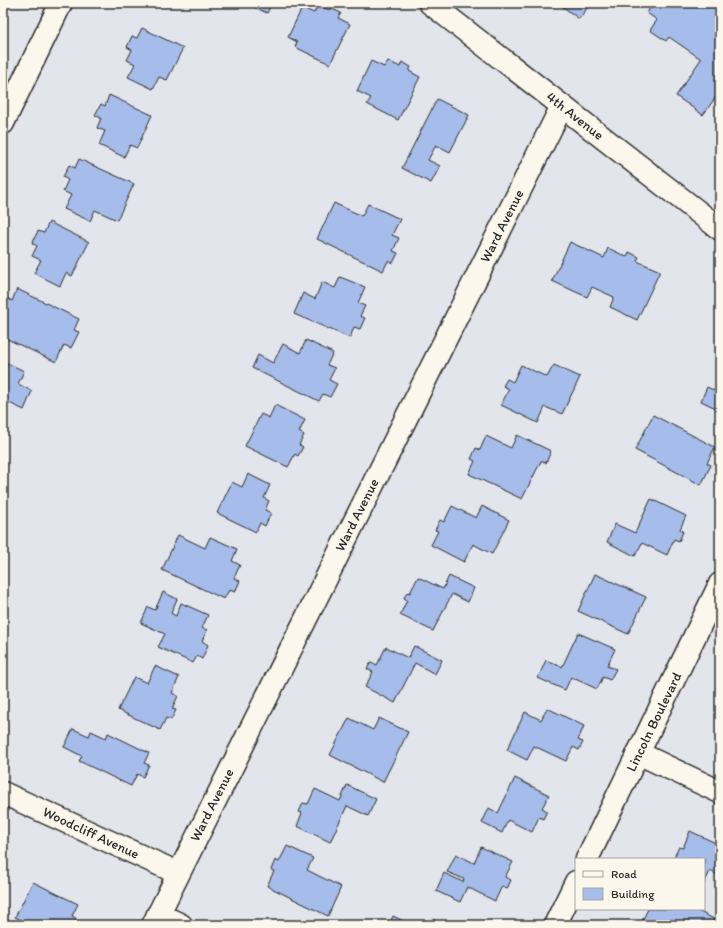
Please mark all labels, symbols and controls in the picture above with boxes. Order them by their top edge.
street label: 4th Avenue [543,88,607,144]
street label: Ward Avenue [476,186,528,265]
street label: Ward Avenue [331,475,383,554]
street label: Lincoln Boulevard [623,669,686,774]
street label: Ward Avenue [186,765,238,844]
street label: Woodcliff Avenue [40,803,142,863]
legend [575,858,705,910]
text: Road [611,867,637,881]
text: Building [611,887,655,901]

